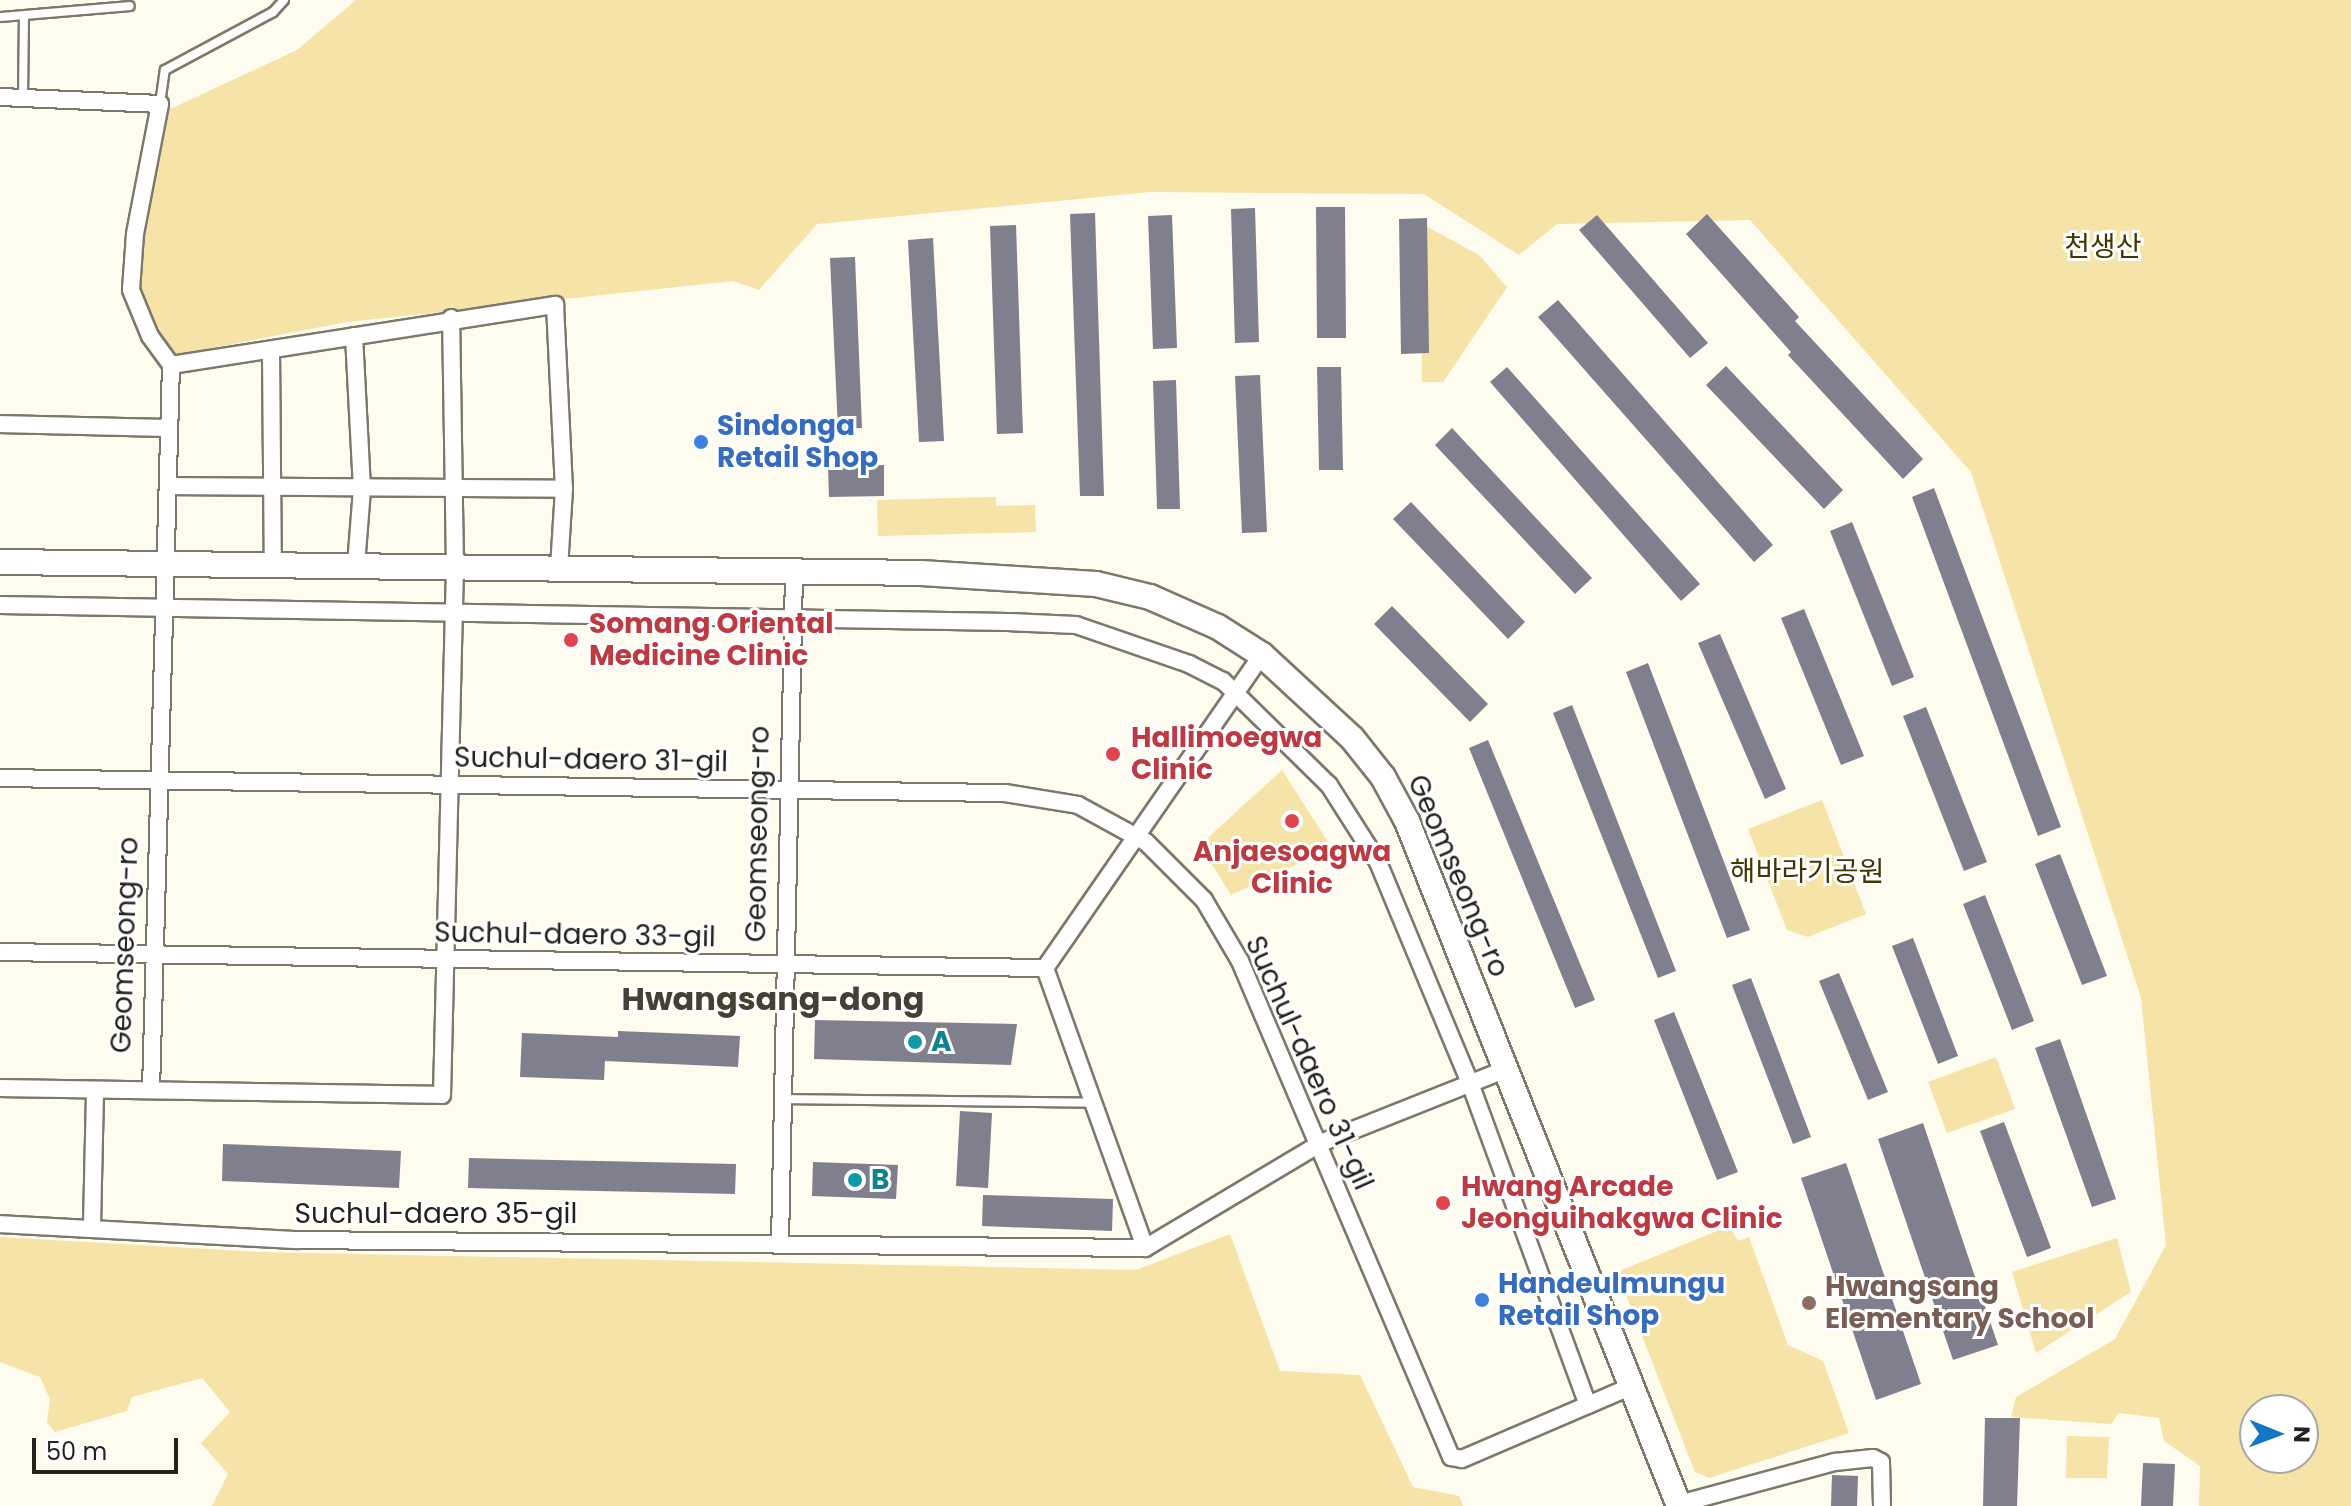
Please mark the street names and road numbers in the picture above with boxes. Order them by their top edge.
street label: Geomseong-ro [739,726,777,942]
street label: Suchul-daero 31-gil [454,741,728,779]
street label: Geomseong-ro [1400,770,1516,982]
street label: Geomseong-ro [104,836,146,1054]
street label: Suchul-daero 33-gil [434,916,716,954]
street label: Suchul-daero 31-gil [1238,931,1380,1195]
street label: Suchul-daero 35-gil [295,1197,577,1231]

